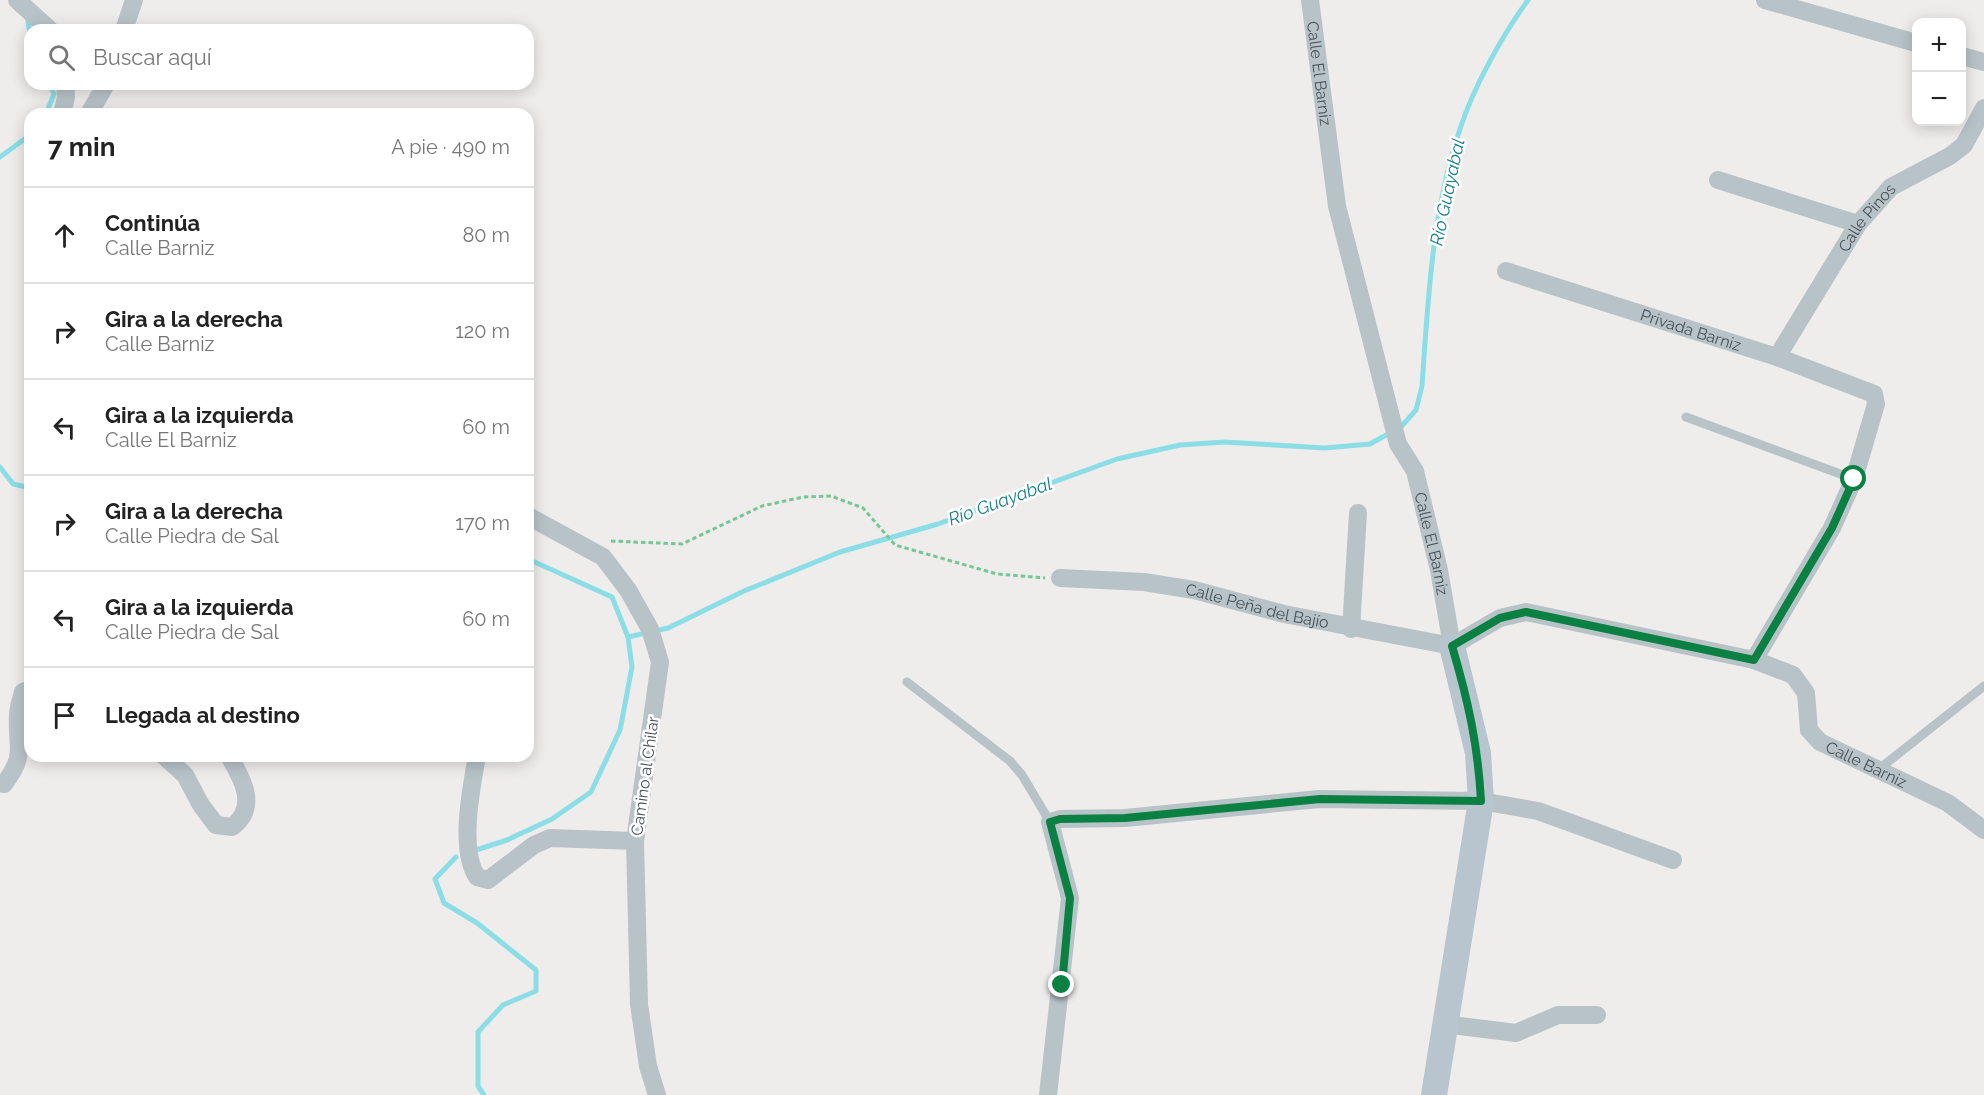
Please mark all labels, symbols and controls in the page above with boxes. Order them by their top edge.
map controls [1912,18,1966,126]
button: + [1912,18,1966,72]
street label: Calle El Barniz [1303,20,1336,127]
search box [24,24,534,90]
icon: search [45,41,78,74]
text: Buscar aquí [93,44,212,70]
button: − [1912,72,1966,126]
text: 7 min [48,132,115,162]
text: A pie · 490 m [391,135,510,159]
water label: Río Guayabal [1425,136,1469,247]
street label: Calle Pinos [1834,179,1899,255]
text: Continúa [105,210,200,236]
icon: ahead [48,219,81,252]
text: 80 m [462,223,510,247]
text: Calle Barniz [105,236,214,260]
street label: Privada Barniz [1638,305,1744,355]
text: Gira a la derecha [105,306,283,332]
icon: right [48,315,81,348]
text: 120 m [455,319,510,343]
text: Calle Barniz [105,332,214,356]
text: Gira a la izquierda [105,402,294,428]
icon: left [48,411,81,444]
text: 60 m [462,415,510,439]
text: Calle El Barniz [105,428,237,452]
route start [1840,465,1866,491]
water label: Río Guayabal [945,472,1055,529]
street label: Calle El Barniz [1411,490,1453,597]
text: Gira a la derecha [105,498,283,524]
icon: right [48,507,81,540]
text: 170 m [455,511,510,535]
text: Calle Piedra de Sal [105,524,279,548]
street label: Calle Peña del Bajío [1185,579,1330,632]
text: Gira a la izquierda [105,594,294,620]
icon: left [48,603,81,636]
text: 60 m [462,607,510,631]
text: Calle Piedra de Sal [105,620,279,644]
icon: arrive [48,699,81,732]
text: Llegada al destino [105,702,300,728]
street label: Camino al Chilar [627,715,663,837]
street label: Calle Barniz [1823,737,1910,792]
route end [1048,971,1074,997]

